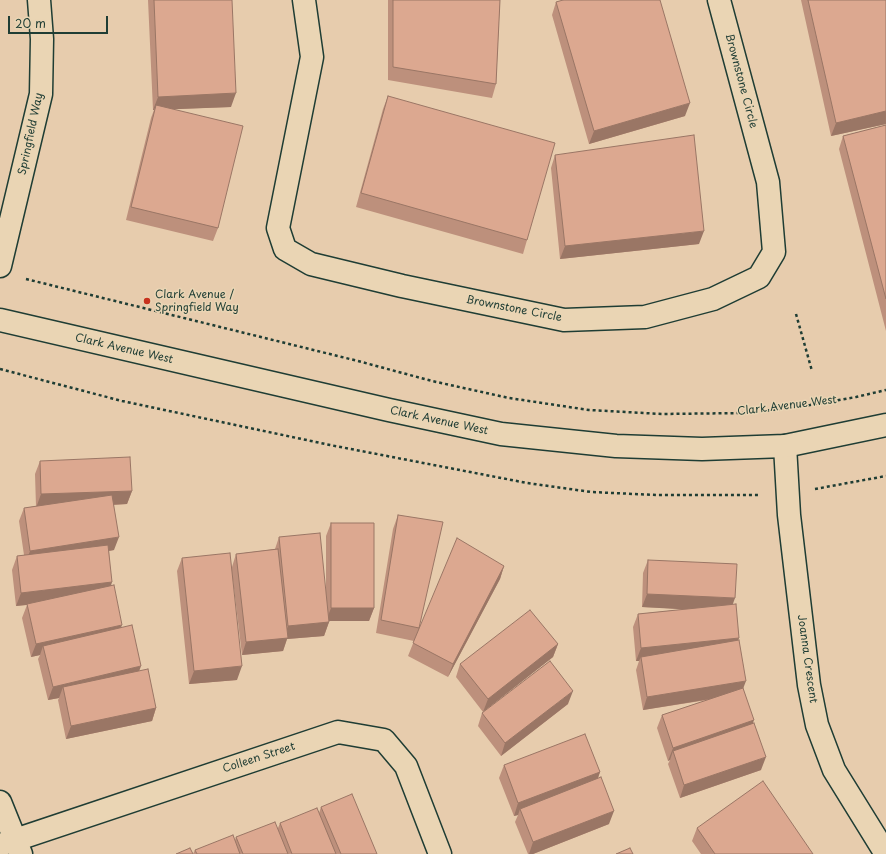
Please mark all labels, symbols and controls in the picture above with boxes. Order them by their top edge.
scale bar [10,8,110,34]
text: 20 m [15,14,46,32]
street label: Brownstone Circle [722,32,760,130]
street label: Springfield Way [16,92,46,176]
place label: Clark Avenue / Springfield Way [155,288,239,314]
street label: Brownstone Circle [465,293,563,325]
marker: Clark Avenue / Springfield Way [142,296,152,306]
street label: Clark Avenue West [74,331,174,367]
street label: Clark Avenue West [737,393,837,419]
street label: Clark Avenue West [389,404,489,438]
street label: Joanna Crescent [794,614,820,704]
street label: Colleen Street [221,740,297,776]

